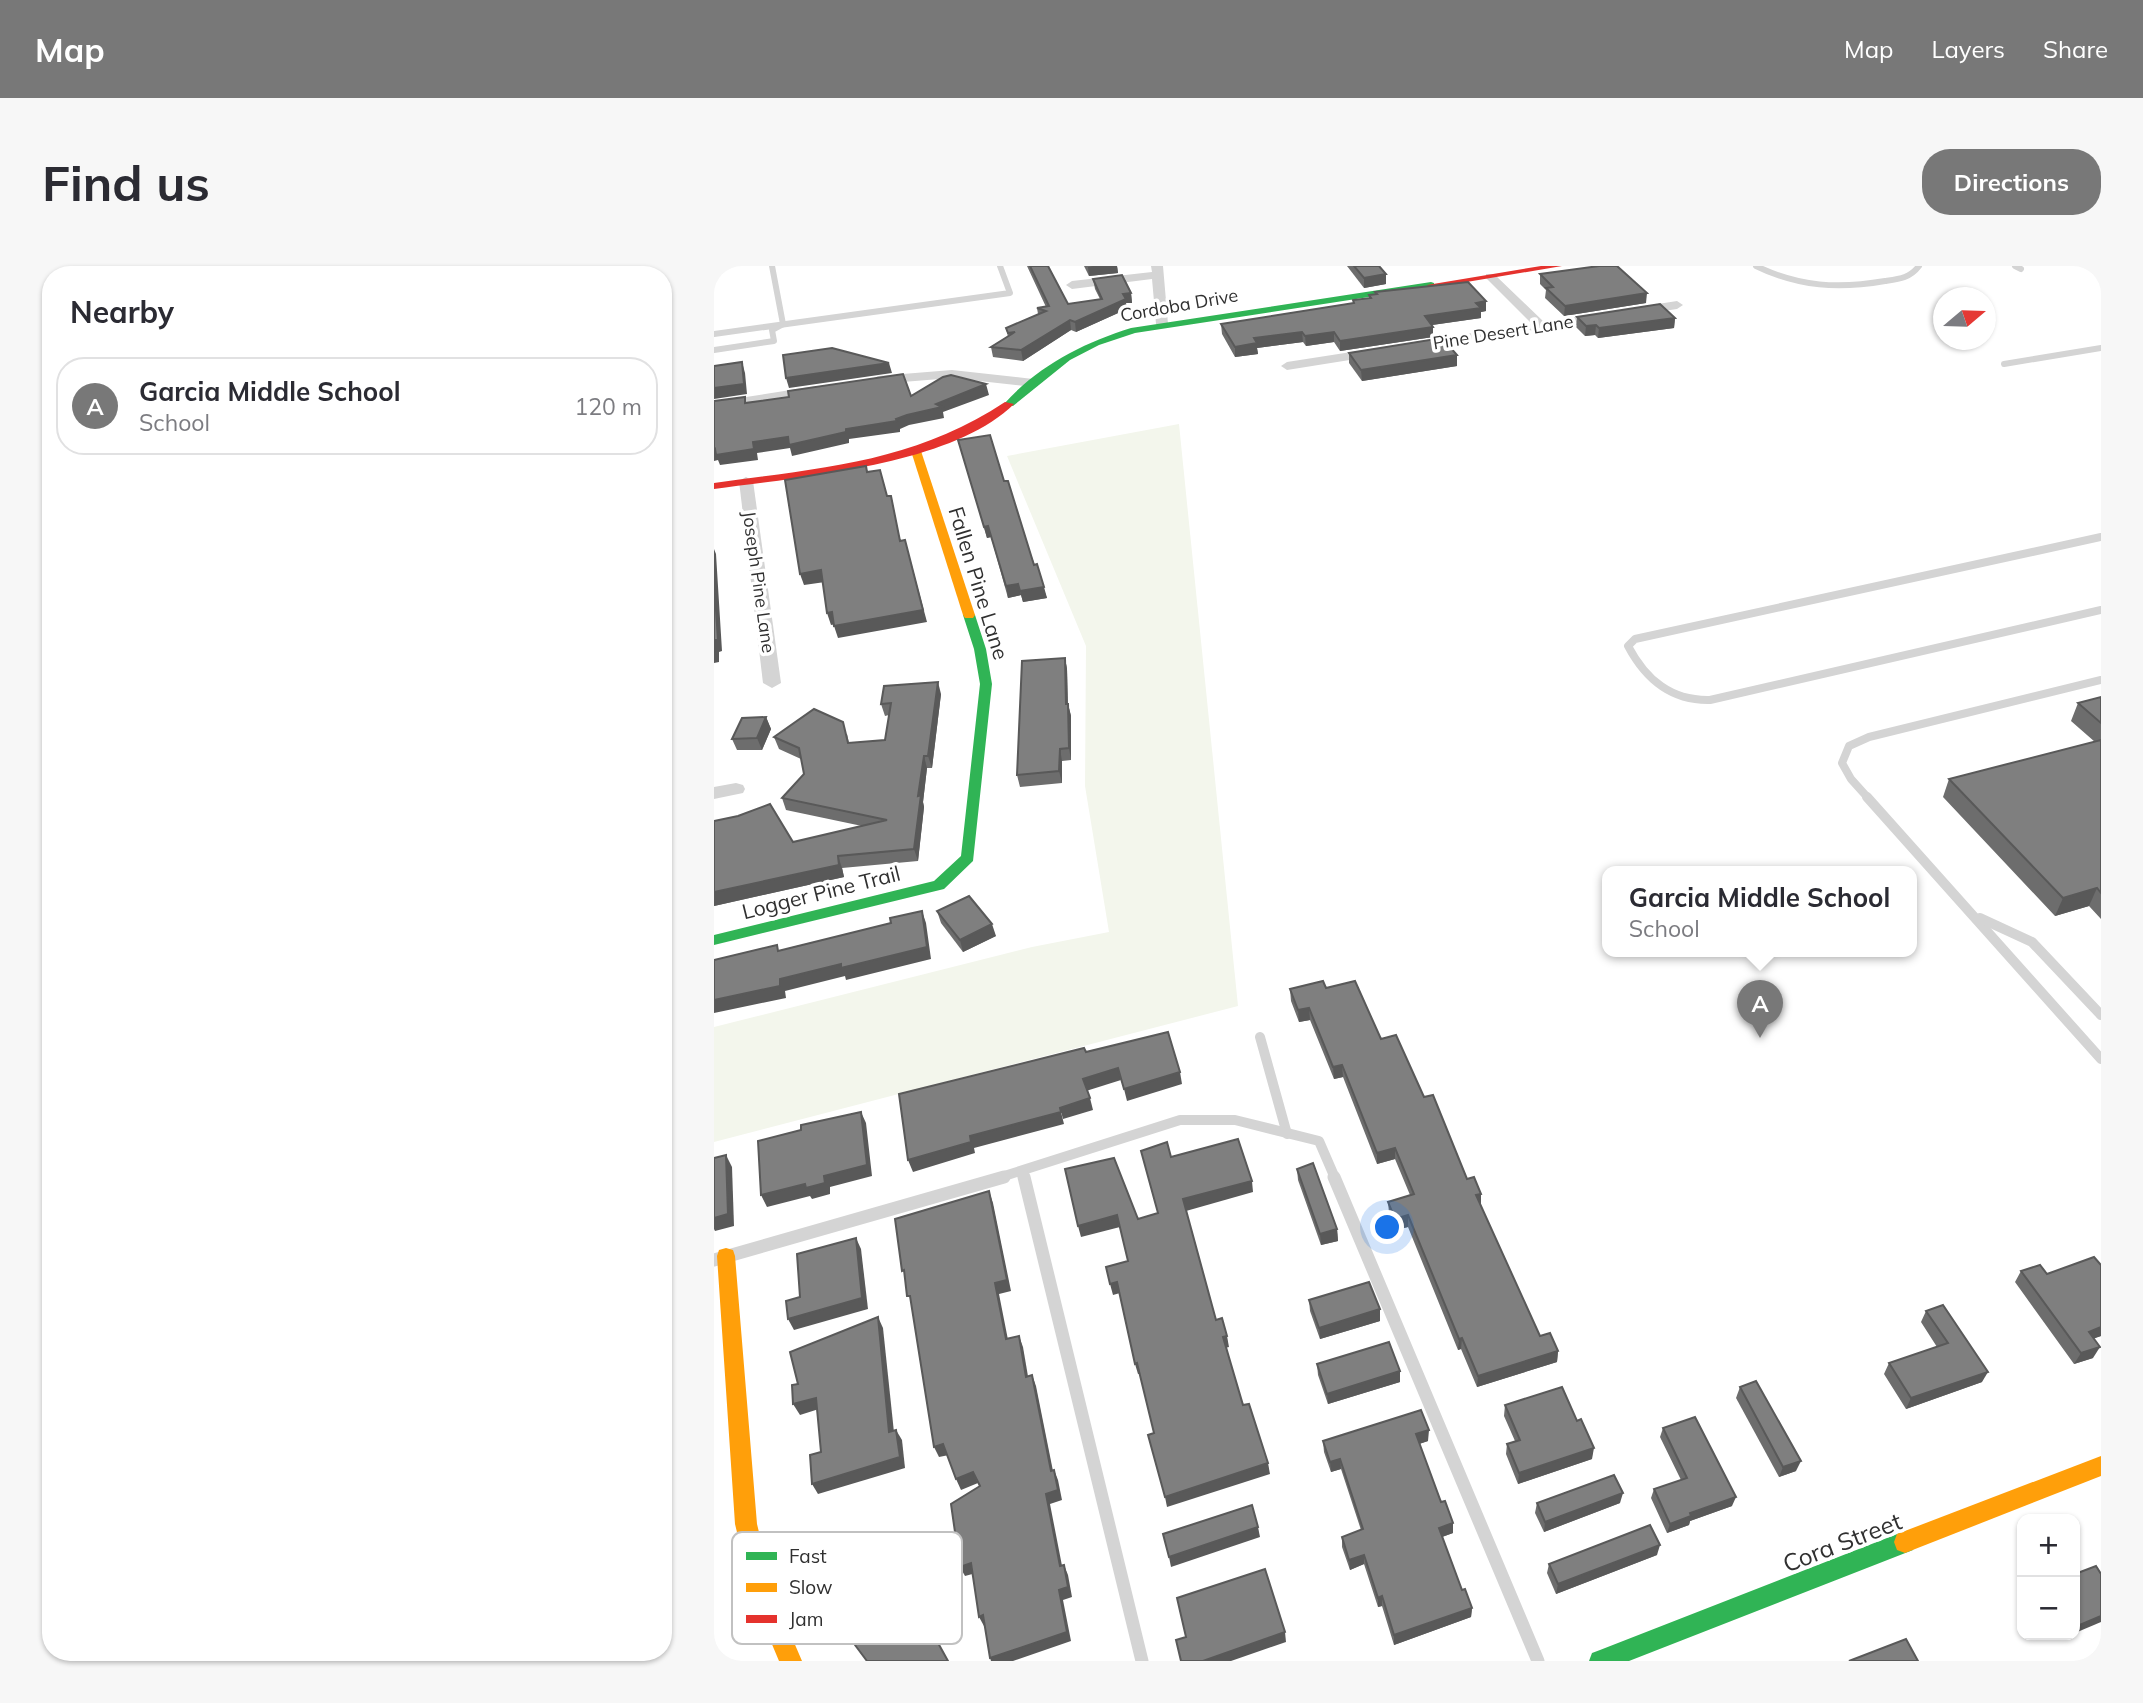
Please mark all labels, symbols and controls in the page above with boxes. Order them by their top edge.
text: Map [35,29,105,70]
text: Map [1844,34,1893,64]
text: Layers [1931,34,2005,64]
text: Share [2043,34,2108,64]
button: Directions [1922,149,2101,215]
text: Find us [42,152,210,213]
street label: Cordoba Drive [1118,283,1240,327]
north arrow [1933,287,1996,350]
text: Nearby [70,293,174,331]
street label: Pine Desert Lane [1431,310,1575,354]
text: Garcia Middle School [139,375,400,408]
text: A [86,392,104,421]
text: 120 m [574,392,642,421]
text: School [139,408,210,437]
street label: Fallen Pine Lane [943,503,1015,663]
street label: Joseph Pine Lane [738,510,780,654]
street label: Logger Pine Trail [739,860,903,924]
popup [1602,866,1917,957]
text: Garcia Middle School [1629,881,1890,914]
text: School [1629,914,1700,943]
pin: A [1737,980,1783,1038]
your location [1370,1210,1404,1244]
street label: Cora Street [1778,1506,1906,1578]
map controls [2017,1514,2080,1640]
button: + [2017,1514,2080,1577]
legend [732,1532,962,1644]
text: Fast [789,1544,827,1568]
text: Slow [789,1575,833,1599]
button: − [2017,1577,2080,1640]
text: Jam [789,1607,823,1631]

